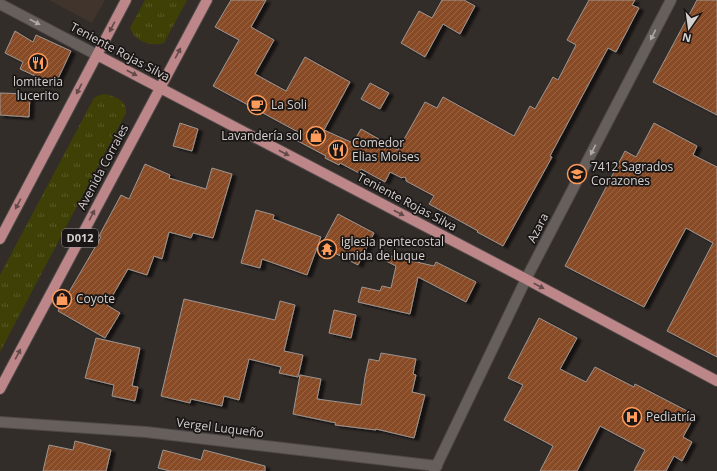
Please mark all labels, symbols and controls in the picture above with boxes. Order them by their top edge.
north arrow [669,8,709,48]
street label: Teniente Rojas Silva [67,18,173,85]
one-way arrow [29,19,40,25]
one-way arrow [108,22,115,33]
one-way arrow [649,29,656,40]
text: N [681,30,693,47]
one-way arrow [175,47,182,59]
restaurant icon: lomiteria lucerito [27,52,49,74]
one-way arrow [126,70,138,76]
place label: lomiteria lucerito [13,73,63,104]
one-way arrow [76,83,82,95]
cafe icon: La Soli [246,94,268,116]
place label: La Soli [271,96,307,113]
street label: Avenida Corrales [73,121,132,213]
shop icon: Lavandería sol [305,125,327,147]
place label: Lavandería sol [221,127,302,144]
place label: Comedor Elias Moises [352,134,420,165]
restaurant icon: Comedor Elias Moises [327,139,349,161]
one-way arrow [590,144,596,156]
one-way arrow [278,149,290,156]
place label: 7412 Sagrados Corazones [591,158,673,189]
school or university icon: 7412 Sagrados Corazones [566,163,588,185]
street label: Teniente Rojas Silva [354,168,460,235]
one-way arrow [15,198,22,210]
one-way arrow [89,209,96,221]
one-way arrow [394,210,405,216]
street label: Azara [523,210,552,246]
road number: D012 [62,229,98,247]
place label: iglesia pentecostal unida de luque [341,233,444,264]
temple icon: iglesia pentecostal unida de luque [316,238,338,260]
one-way arrow [534,283,545,289]
shop icon: Coyote [51,288,73,310]
place label: Coyote [76,290,115,307]
one-way arrow [15,348,22,360]
hospital icon: Pediatría [621,406,643,428]
place label: Pediatría [646,408,696,425]
street label: Vergel Luqueño [175,414,265,441]

